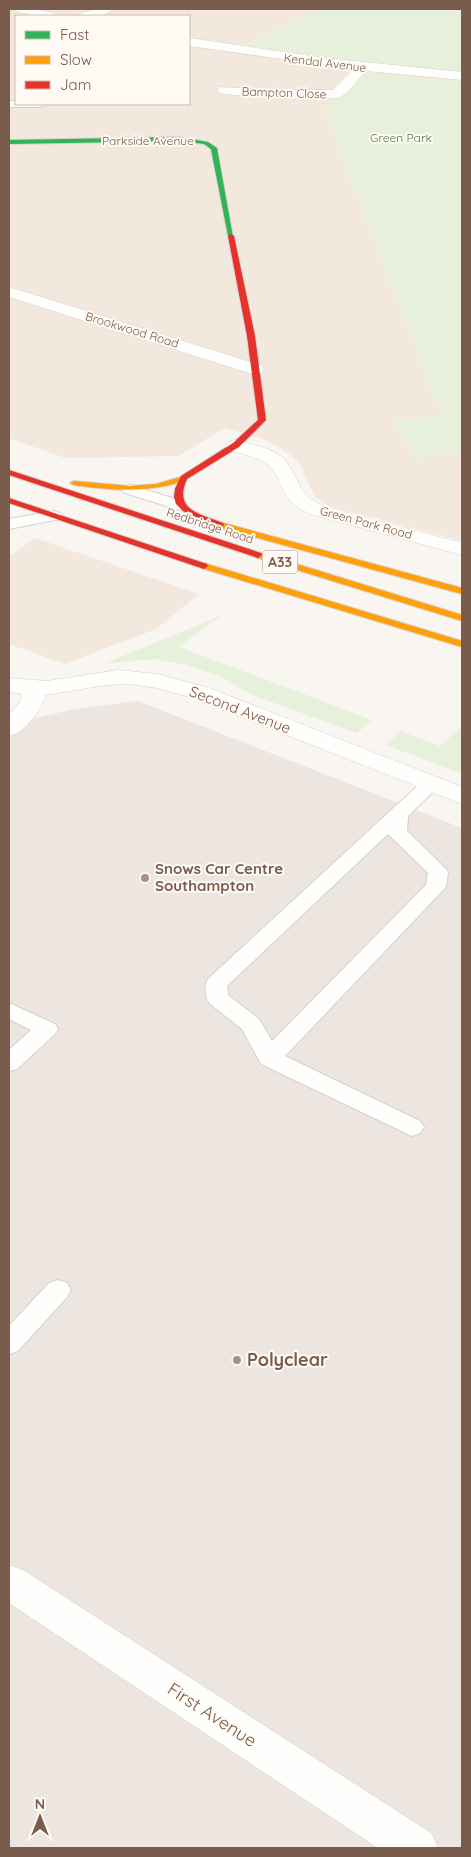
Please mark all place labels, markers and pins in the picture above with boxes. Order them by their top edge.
place label: Snows Car Centre Southampton [155,859,283,895]
marker: Snows Car Centre Southampton [139,872,151,884]
place label: Polyclear [247,1348,328,1371]
marker: Polyclear [231,1354,243,1366]

